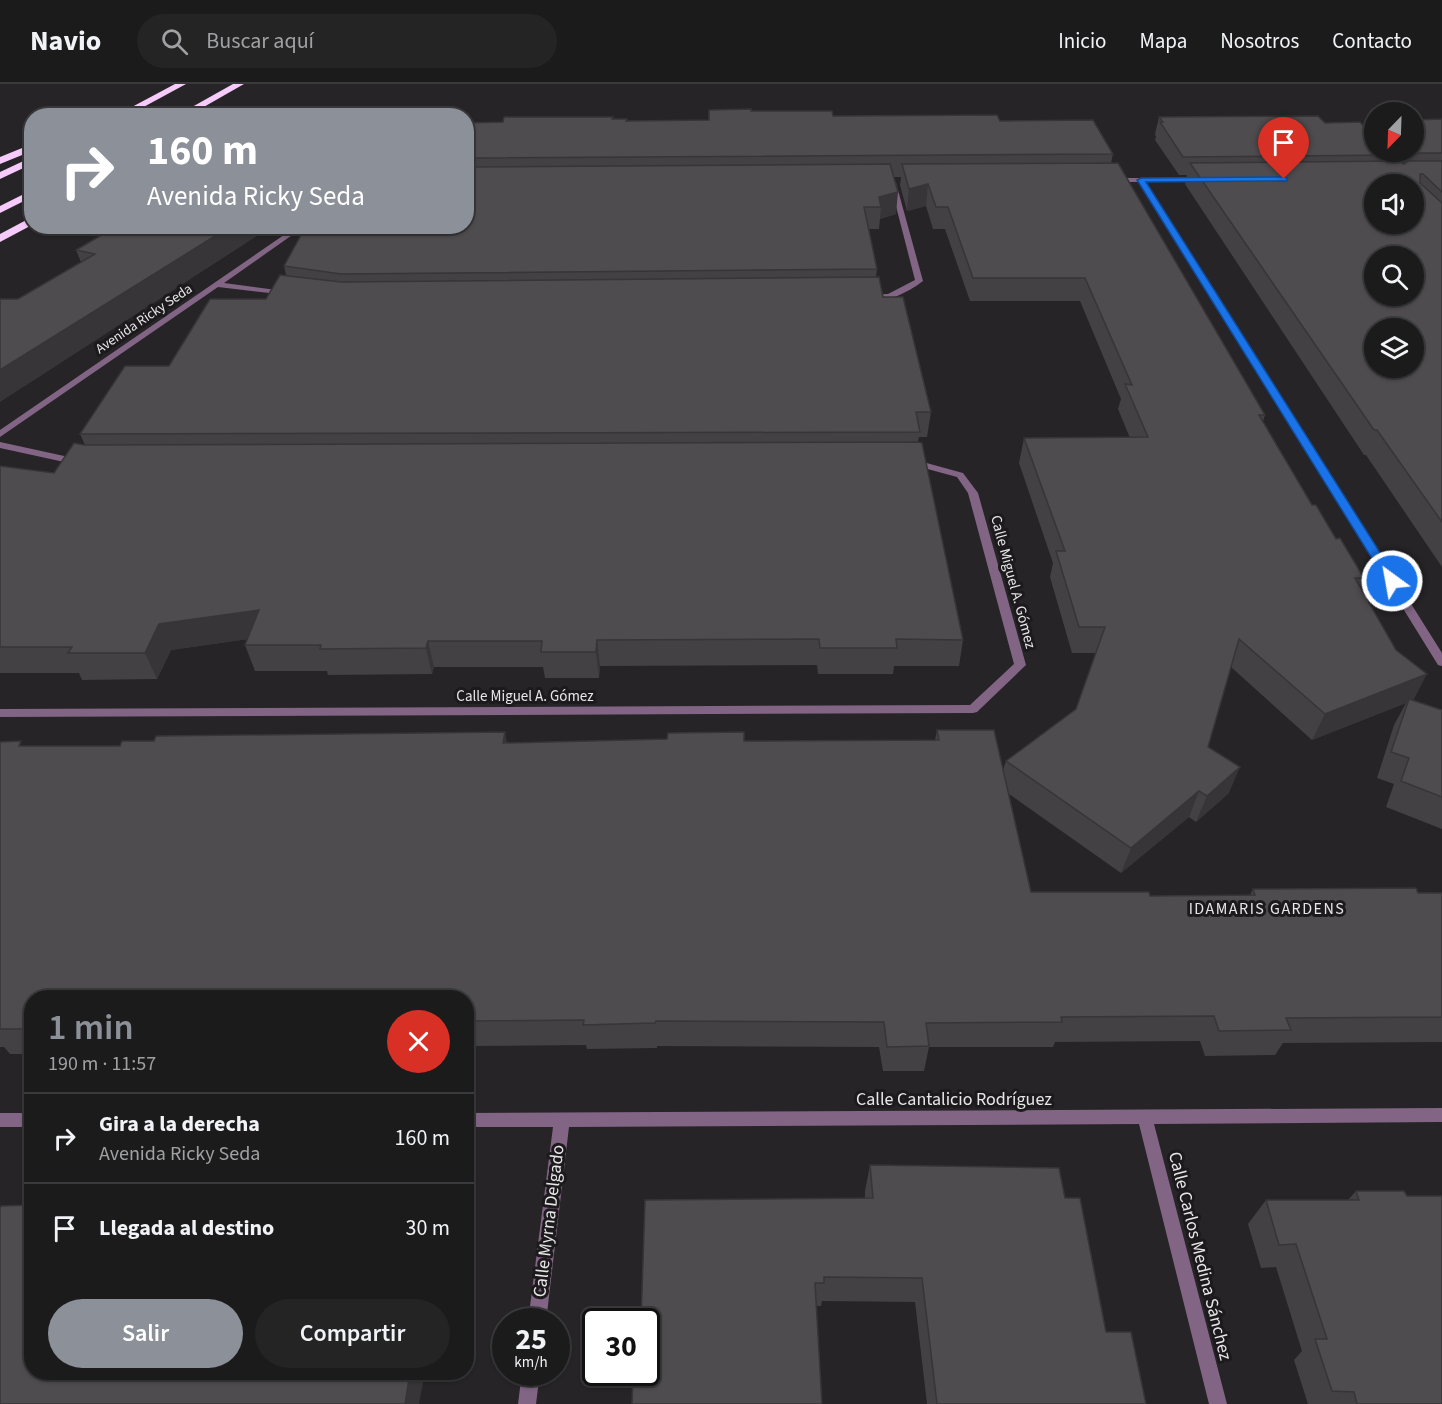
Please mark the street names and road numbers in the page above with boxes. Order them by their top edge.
street label: Avenida Ricky Seda [92,279,196,359]
street label: Calle Miguel A. Gómez [985,513,1041,651]
street label: Calle Miguel A. Gómez [456,686,594,707]
street label: Calle Cantalicio Rodríguez [856,1087,1052,1112]
street label: Calle Myrna Delgado [527,1143,571,1299]
street label: Calle Carlos Medina Sánchez [1162,1149,1238,1363]

